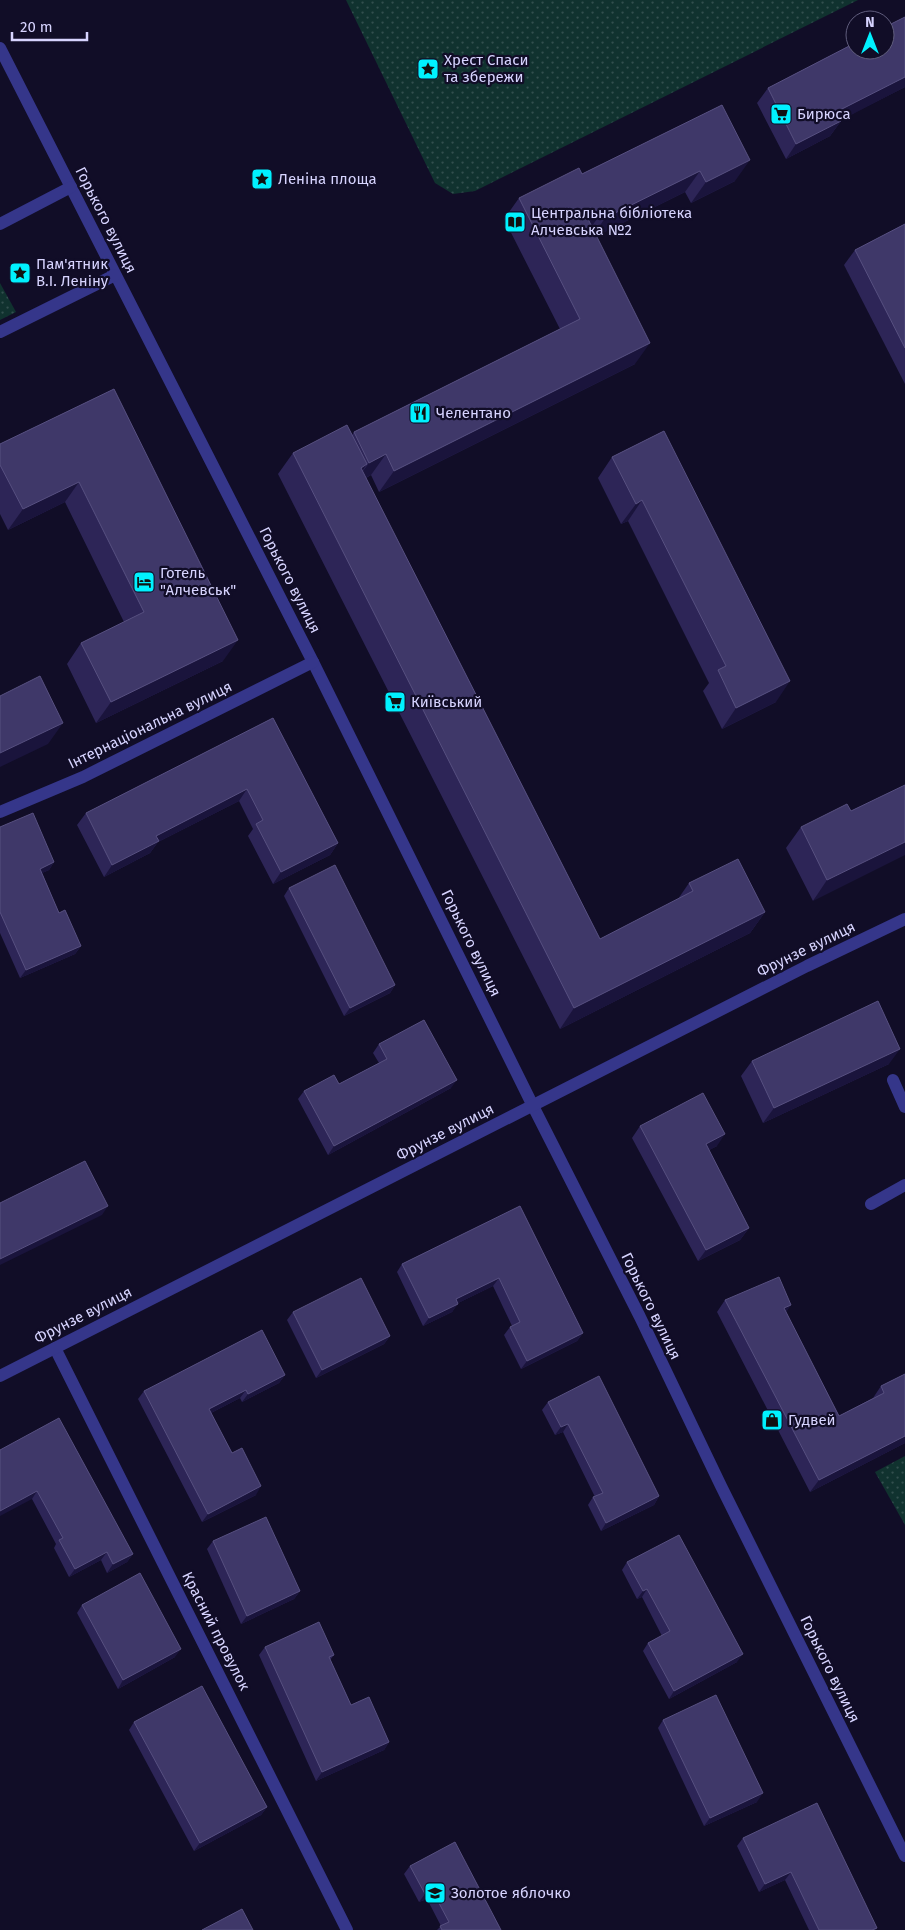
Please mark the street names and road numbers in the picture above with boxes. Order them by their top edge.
street label: Горького вулиця [71,164,141,276]
street label: Горького вулиця [255,524,325,636]
street label: Інтернаціональна вулиця [65,677,235,773]
street label: Горького вулиця [437,887,505,999]
street label: Фрунзе вулиця [754,917,858,981]
street label: Фрунзе вулиця [393,1100,497,1164]
street label: Горького вулиця [617,1250,685,1362]
street label: Фрунзе вулиця [31,1283,135,1347]
street label: Красний провулок [178,1569,254,1694]
street label: Горького вулиця [796,1613,864,1725]

